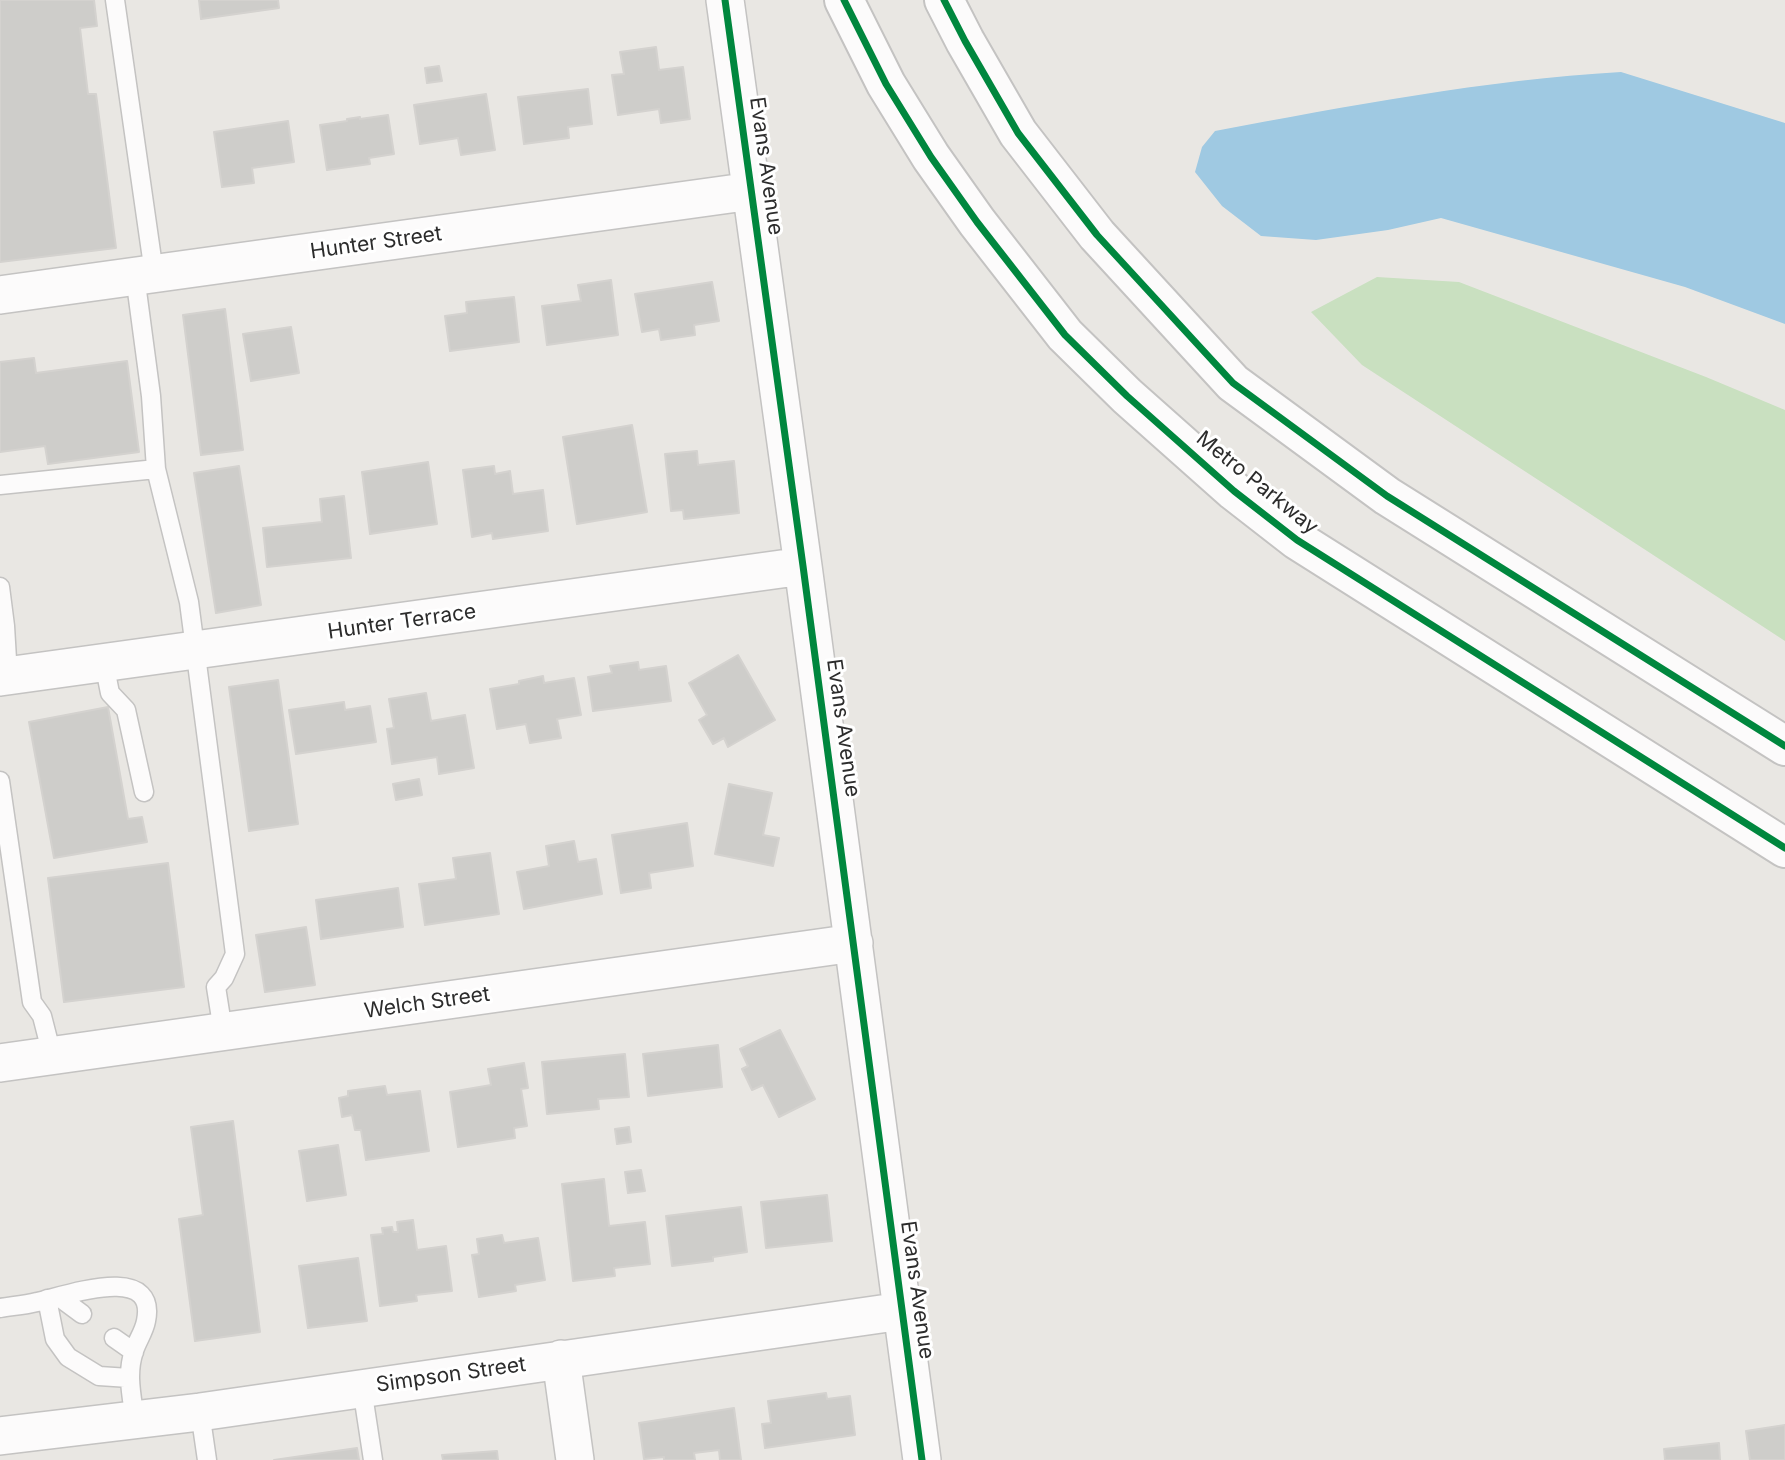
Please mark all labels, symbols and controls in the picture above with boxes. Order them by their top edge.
street label: Evans Avenue [744,95,788,237]
street label: Hunter Street [309,221,443,265]
street label: Metro Parkway [1191,426,1323,540]
street label: Hunter Terrace [326,599,478,645]
street label: Evans Avenue [821,657,865,799]
street label: Welch Street [363,982,491,1024]
street label: Evans Avenue [895,1219,939,1361]
street label: Simpson Street [374,1352,528,1398]

